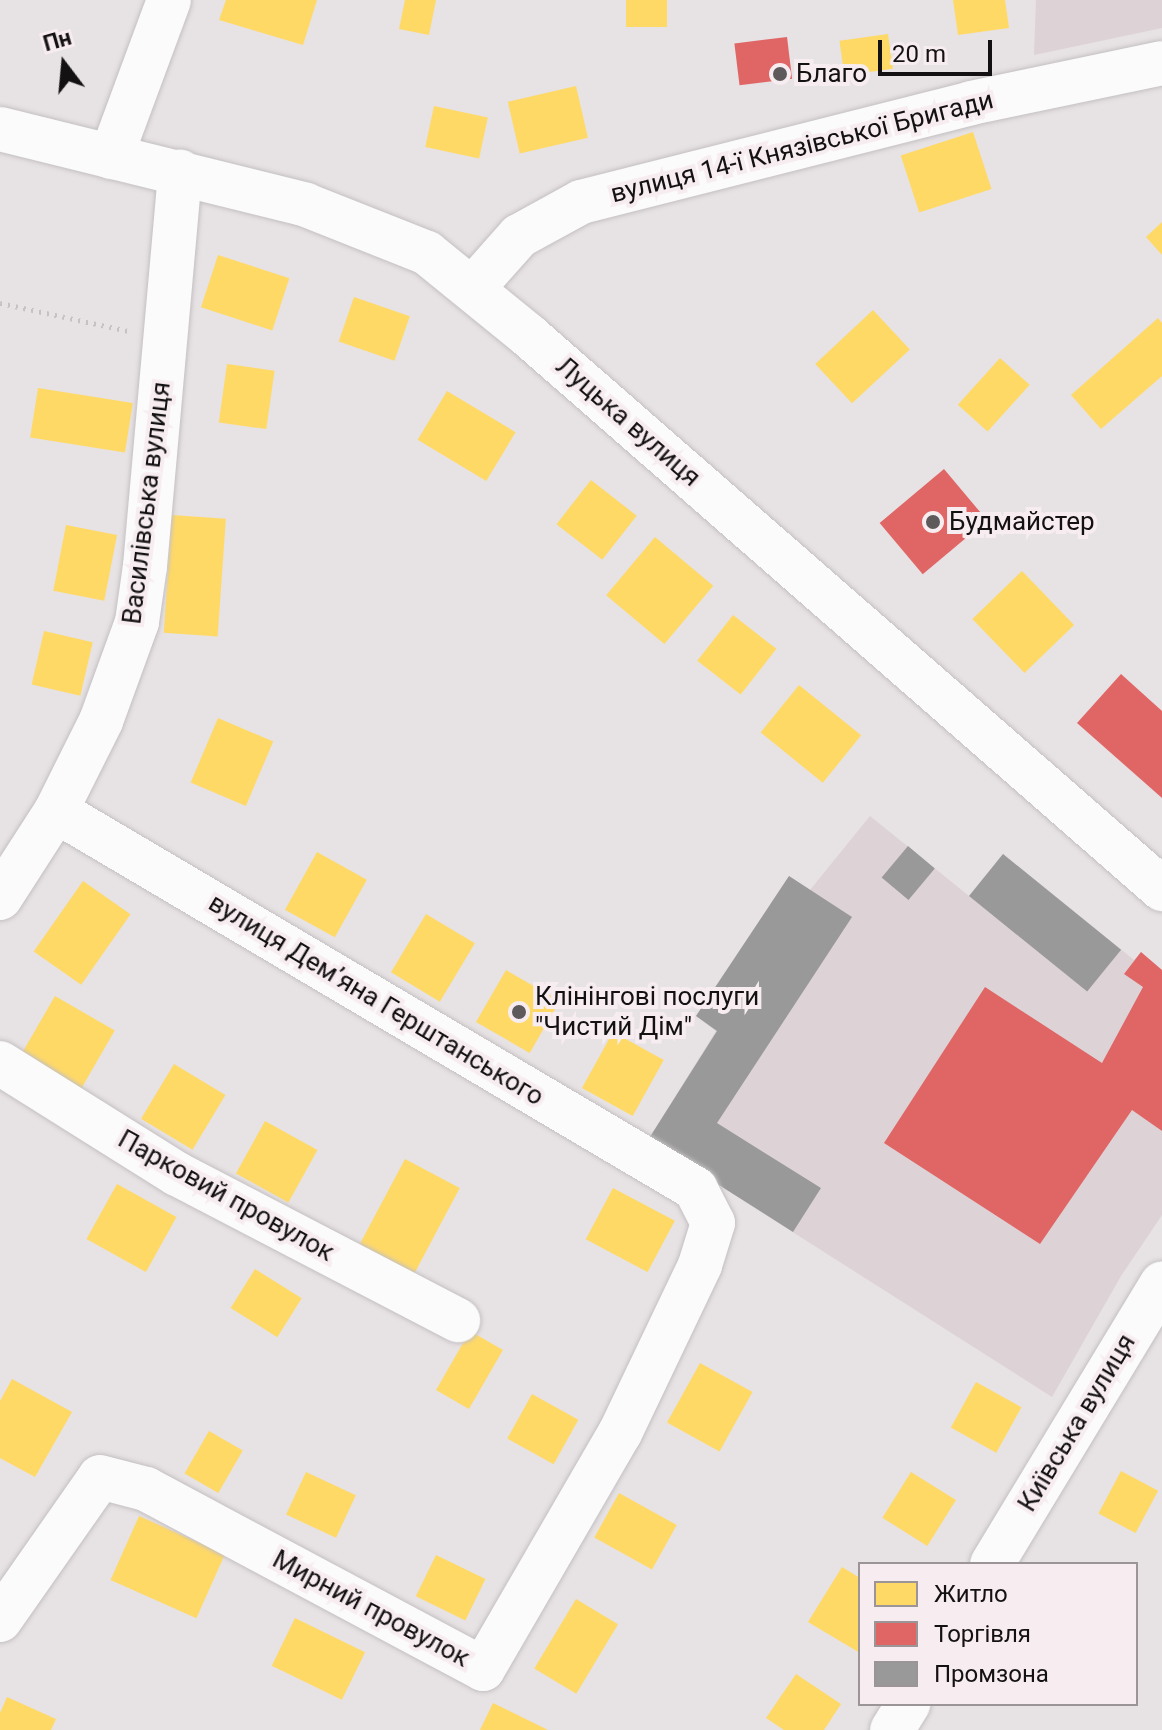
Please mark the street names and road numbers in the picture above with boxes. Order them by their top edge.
street label: вулиця 14-ї Князівської Бригади [607,84,997,210]
street label: Луцька вулиця [549,351,707,493]
street label: Василівська вулиця [117,380,177,626]
street label: вулиця Демʼяна Герштанського [203,887,549,1113]
street label: Парковий провулок [113,1124,339,1268]
street label: Київська вулиця [1012,1329,1142,1517]
street label: Мирний провулок [267,1544,475,1674]

